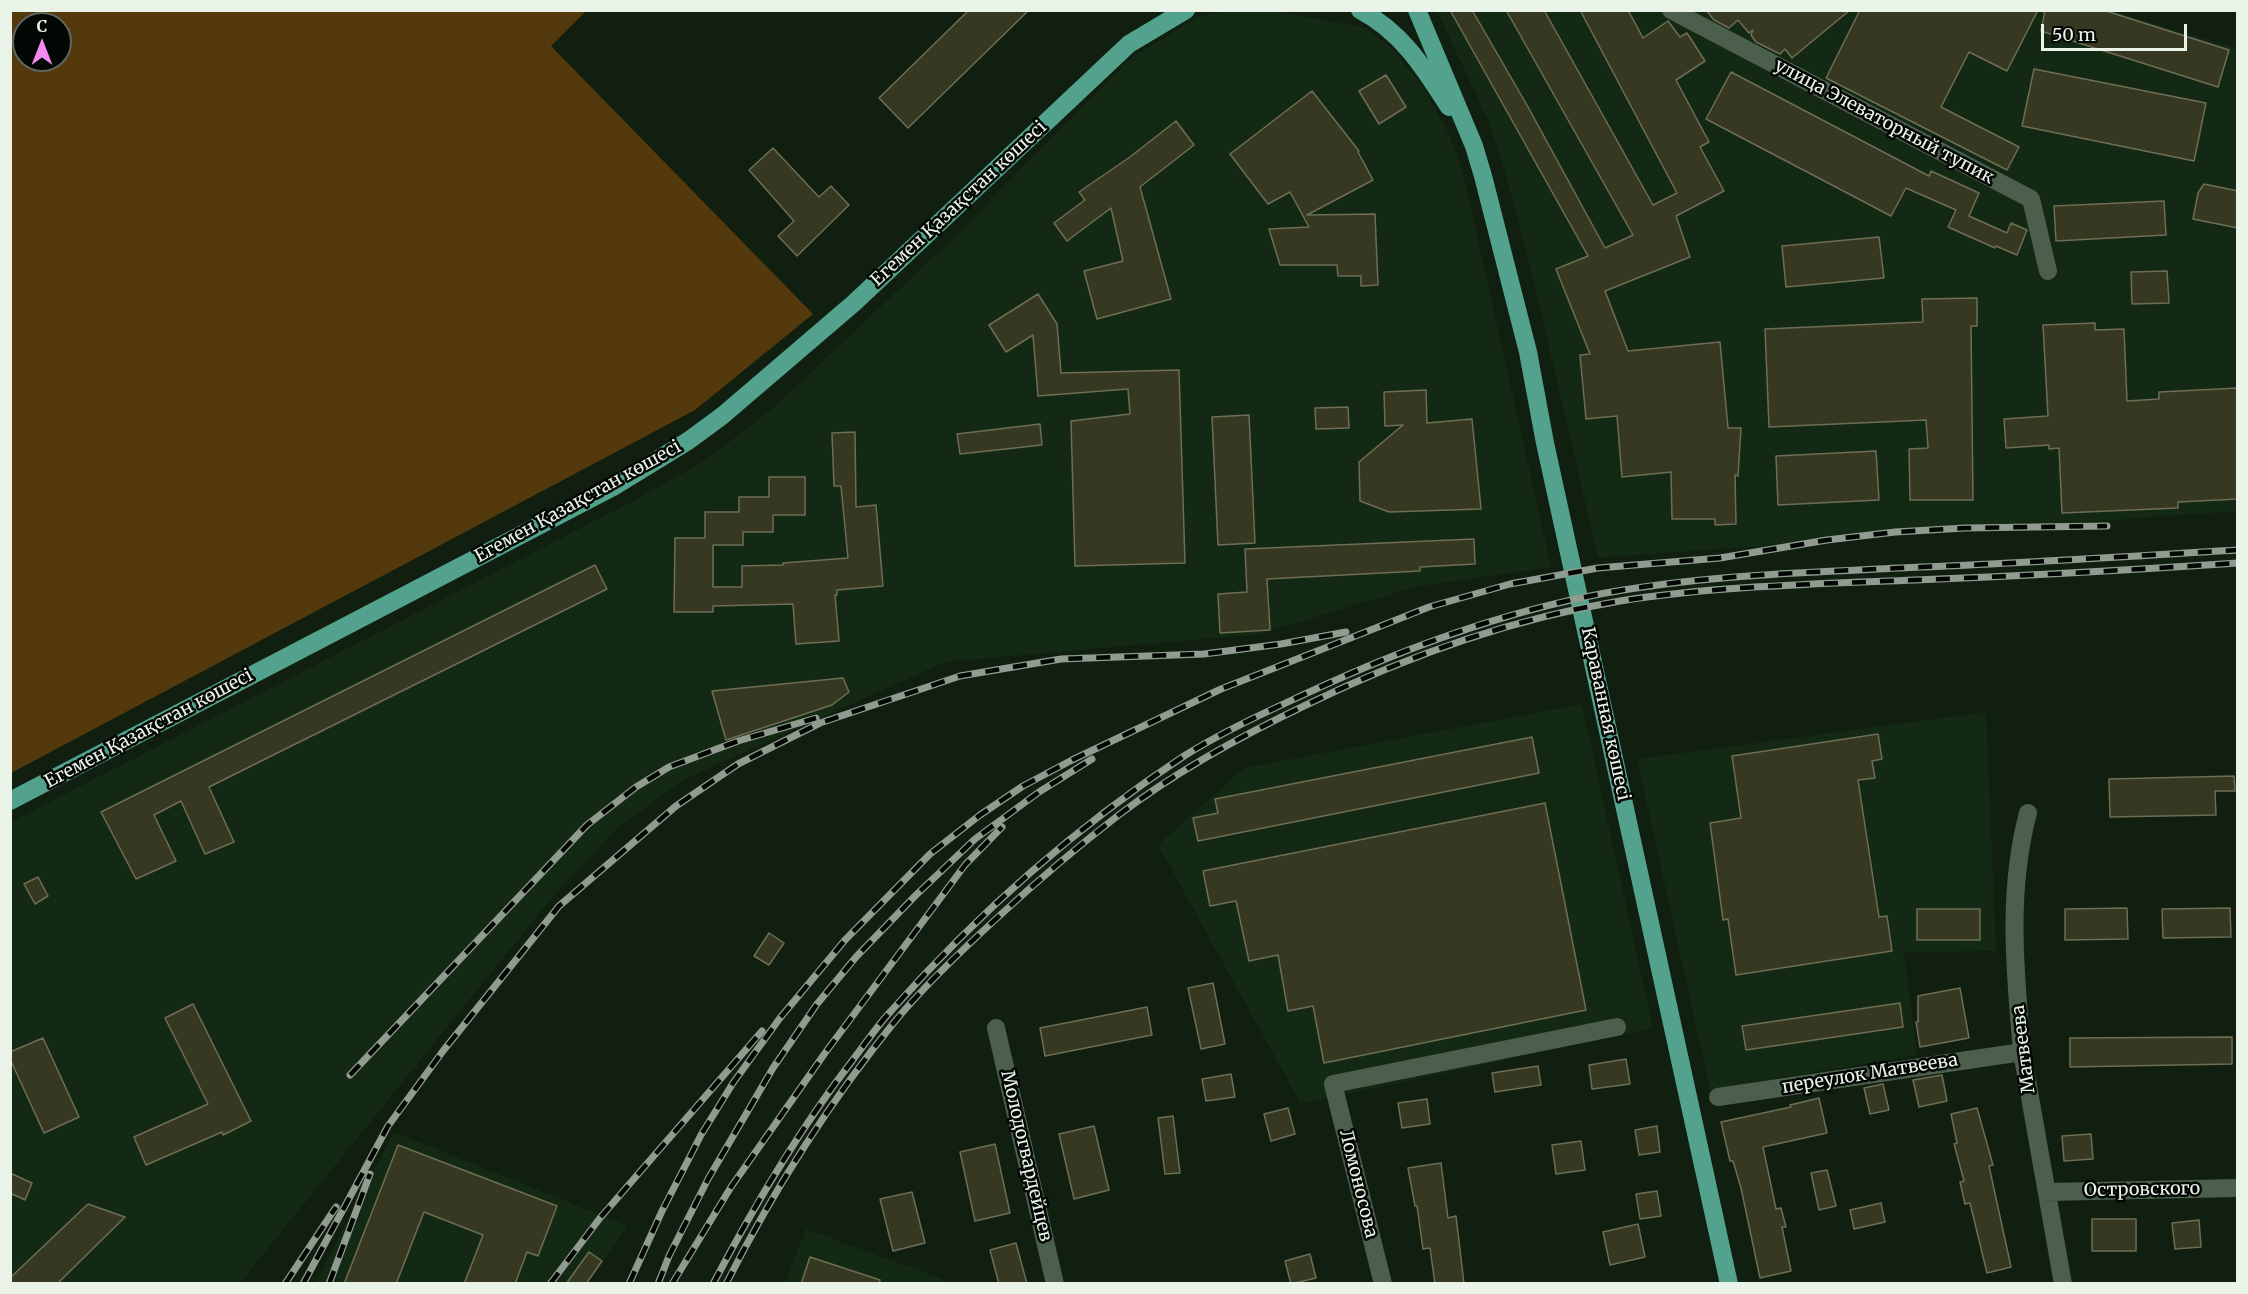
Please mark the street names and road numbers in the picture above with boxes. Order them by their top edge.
street label: улица Элеваторный тупик [1771,55,1997,189]
street label: Егемен Қазақстан көшесі [867,117,1051,291]
street label: Егемен Қазақстан көшесі [471,436,685,568]
street label: Караванная көшесі [1576,625,1634,803]
street label: Егемен Қазақстан көшесі [41,665,257,793]
street label: Матвеева [2008,1004,2040,1094]
street label: переулок Матвеева [1781,1049,1959,1099]
street label: Молодогвардейцев [996,1068,1056,1244]
street label: Ломоносова [1334,1128,1382,1240]
street label: Островского [2084,1178,2200,1202]

